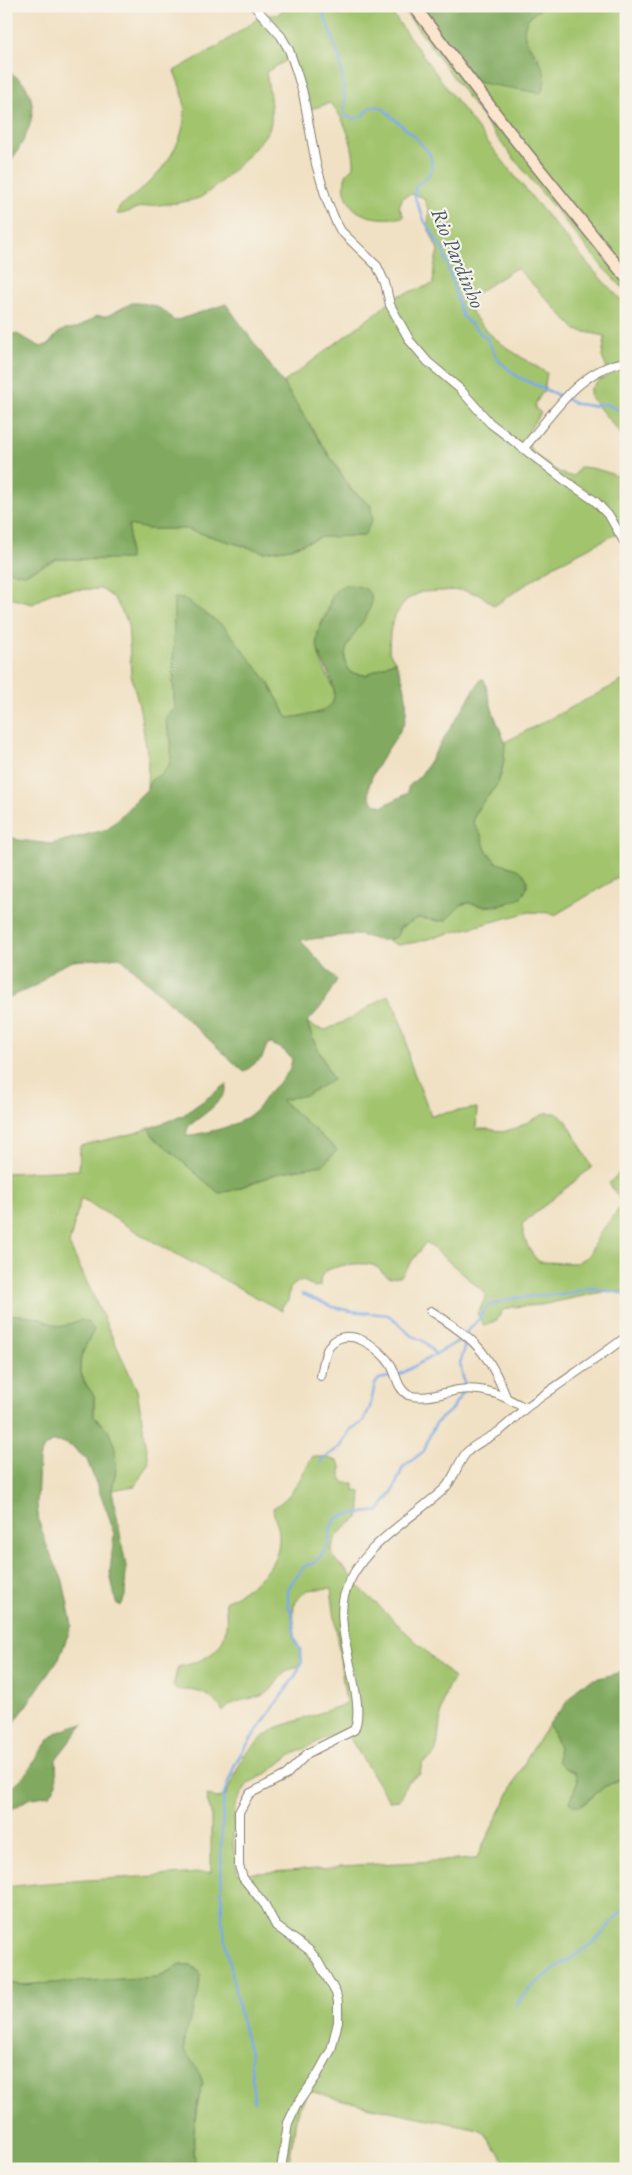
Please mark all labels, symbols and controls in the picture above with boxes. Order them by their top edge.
water label: Rio Pardinho [425,203,492,312]

